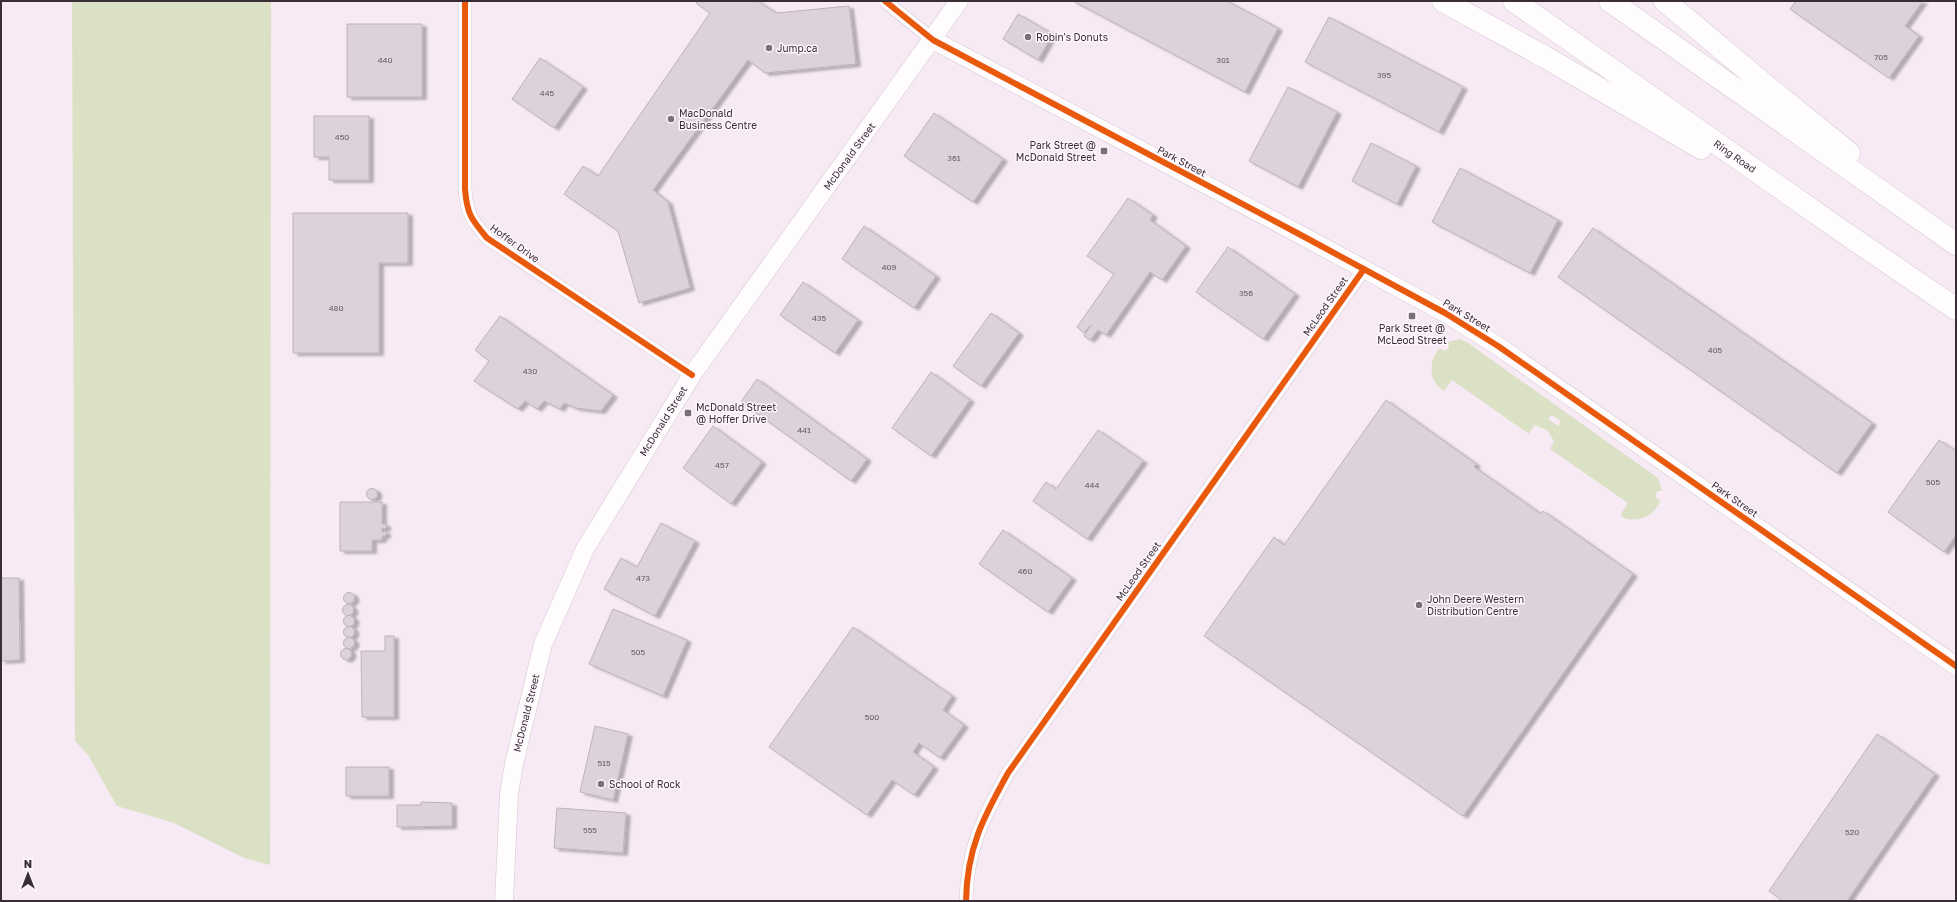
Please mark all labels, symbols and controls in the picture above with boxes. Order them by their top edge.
place label: Robin's Donuts [1036,31,1108,43]
marker: Robin's Donuts [1023,32,1033,42]
place label: Jump.ca [777,42,817,54]
marker: Jump.ca [764,43,774,53]
house number: 705 [1874,52,1888,62]
house number: 440 [378,55,392,65]
house number: 301 [1216,55,1230,65]
house number: 395 [1377,70,1391,80]
house number: 445 [540,88,555,98]
place label: MacDonald Business Centre [679,107,757,131]
marker: MacDonald Business Centre [666,114,676,124]
street label: McDonald Street [821,120,877,192]
house number: 450 [335,132,349,142]
street label: Ring Road [1712,137,1758,175]
place label: Park Street @ McDonald Street [1016,139,1096,163]
street label: Park Street [1155,143,1209,179]
marker: Park Street @ McDonald Street [1099,146,1109,156]
house number: 361 [947,153,961,163]
street label: Hoffer Drive [488,221,542,265]
house number: 409 [882,262,896,272]
street label: McLeod Street [1300,274,1350,338]
house number: 356 [1239,288,1253,298]
street label: Park Street [1441,296,1493,334]
house number: 480 [329,303,343,313]
marker: Park Street @ McLeod Street [1407,311,1417,321]
house number: 435 [812,313,826,323]
place label: Park Street @ McLeod Street [1377,322,1447,346]
house number: 405 [1708,345,1723,355]
house number: 430 [523,366,537,376]
street label: McDonald Street [637,384,689,458]
place label: McDonald Street @ Hoffer Drive [696,401,776,425]
marker: McDonald Street @ Hoffer Drive [683,408,693,418]
house number: 441 [797,425,811,435]
house number: 457 [715,460,729,470]
house number: 505 [1926,477,1940,487]
street label: Park Street [1710,479,1760,519]
house number: 444 [1085,480,1099,490]
street label: McLeod Street [1113,539,1163,603]
house number: 460 [1018,566,1032,576]
house number: 473 [636,573,650,583]
place label: John Deere Western Distribution Centre [1427,593,1524,617]
marker: John Deere Western Distribution Centre [1414,600,1424,610]
house number: 505 [631,647,645,657]
street label: McDonald Street [510,673,542,753]
house number: 500 [865,712,879,722]
house number: 515 [597,758,611,768]
place label: School of Rock [609,778,681,790]
marker: School of Rock [596,779,606,789]
house number: 555 [583,825,597,835]
house number: 520 [1845,827,1859,837]
north arrow [8,854,48,894]
text: N [24,857,32,870]

